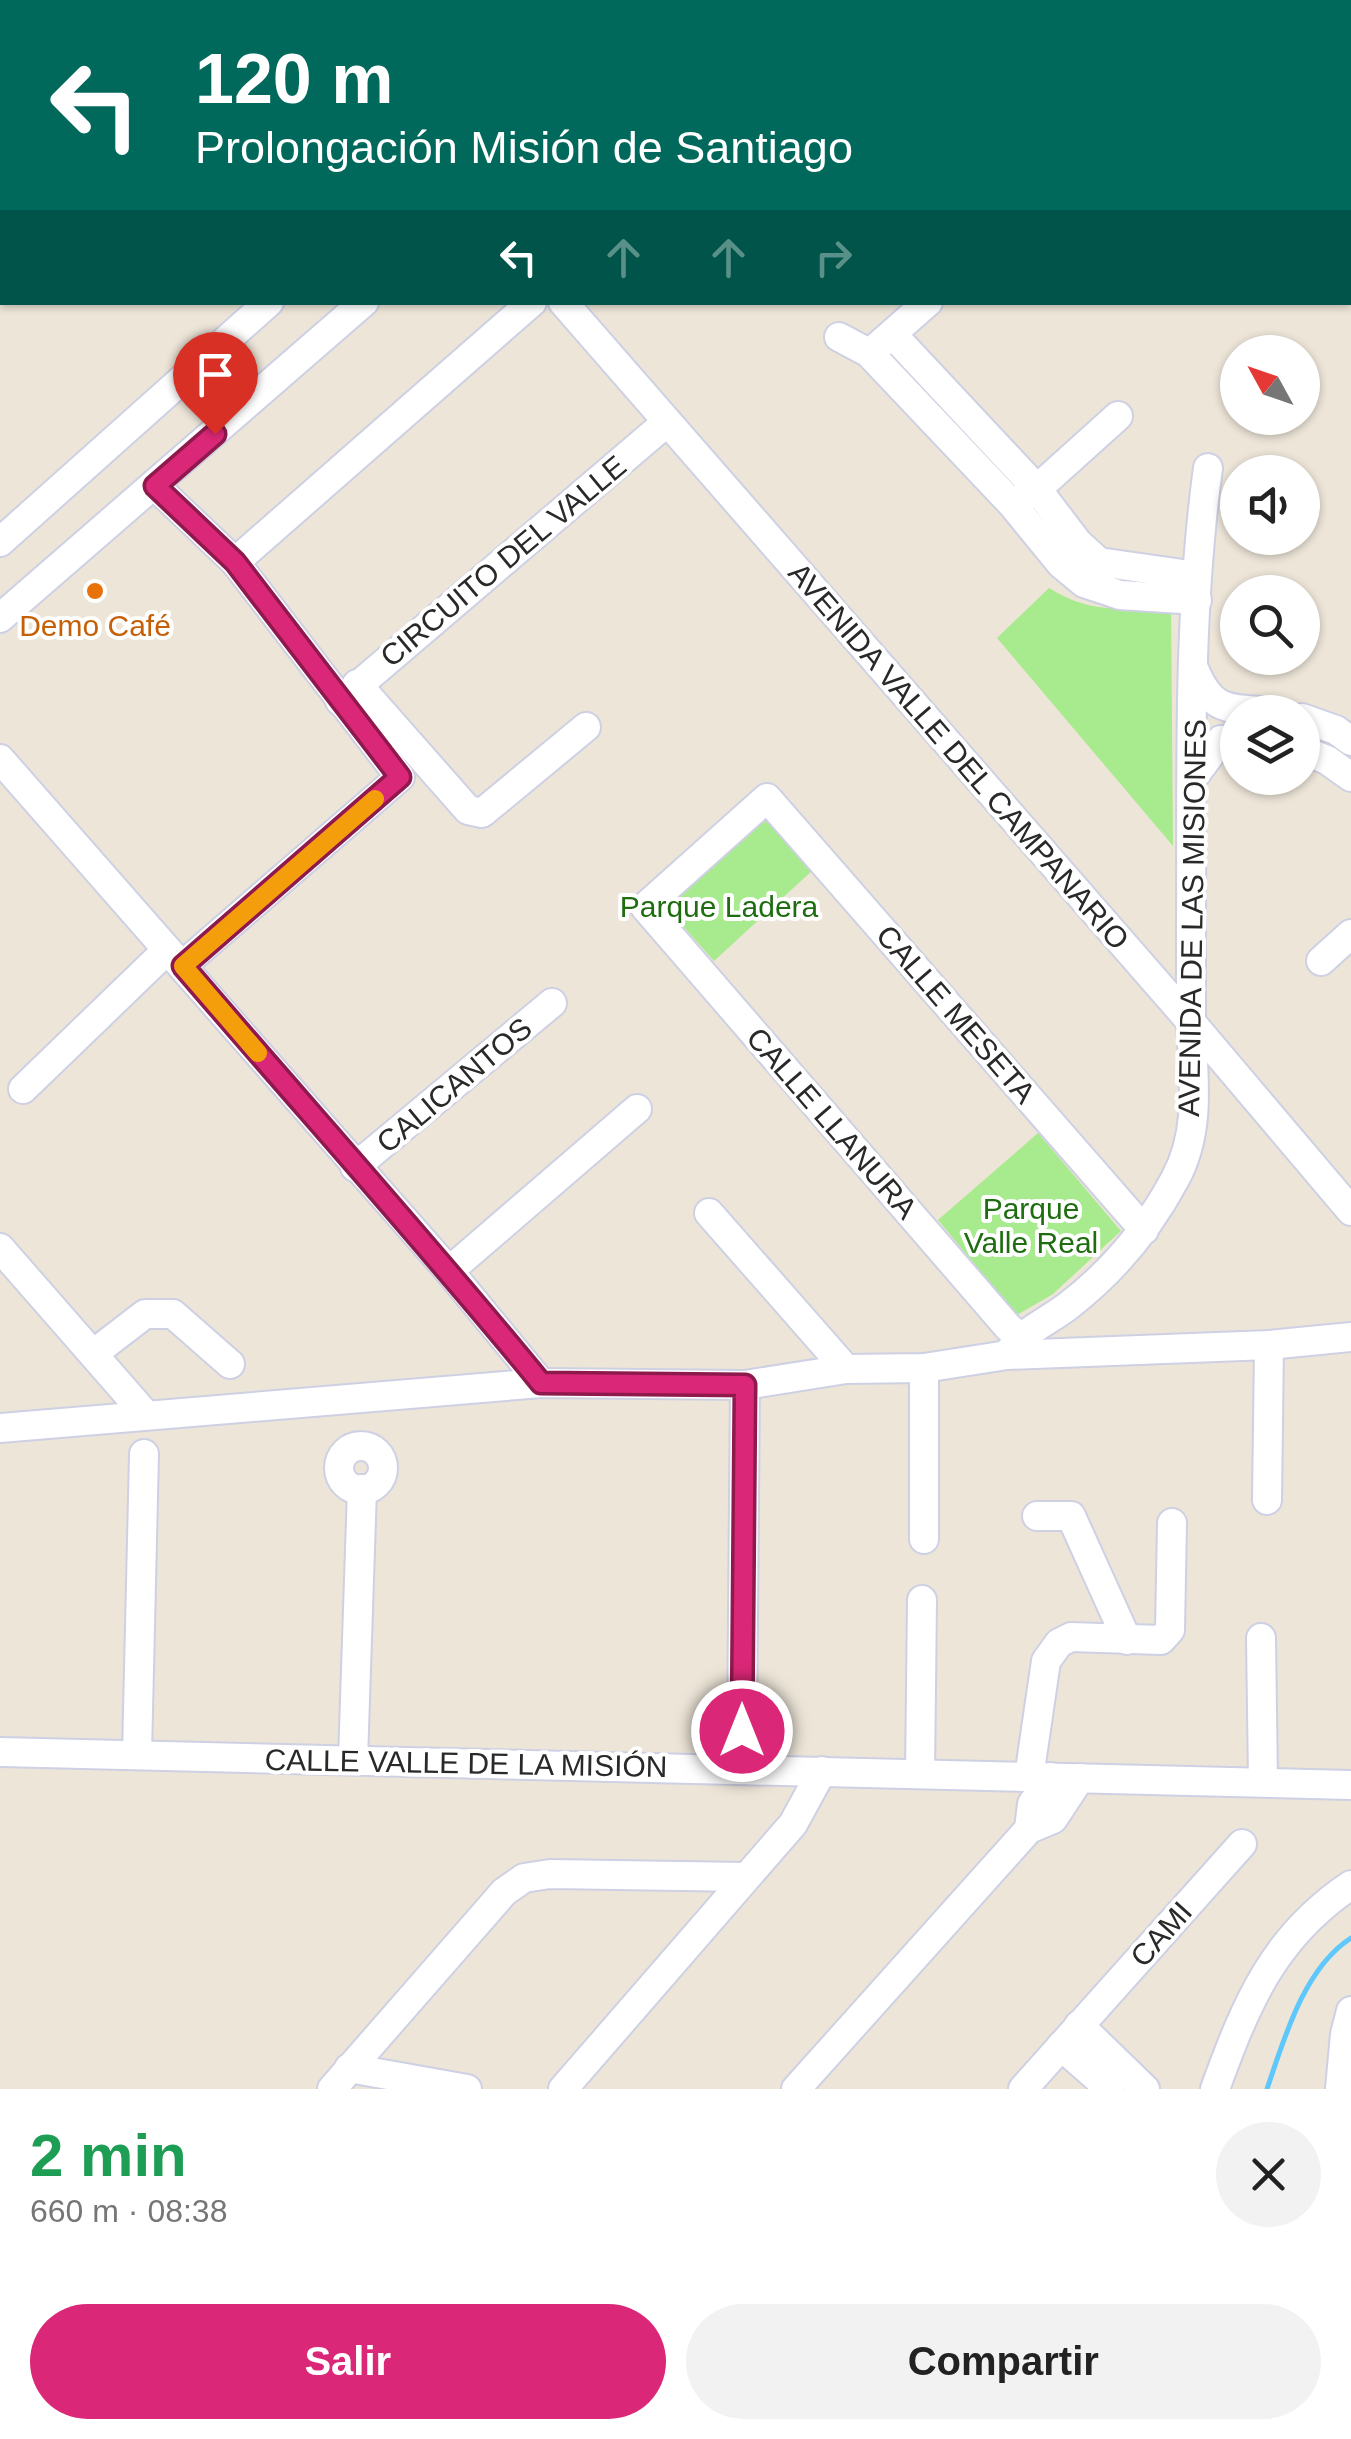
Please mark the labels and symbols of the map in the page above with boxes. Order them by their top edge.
pin [173,332,258,435]
north arrow [1220,335,1320,435]
street label: CIRCUITO DEL VALLE [374,449,632,673]
street label: AVENIDA VALLE DEL CAMPANARIO [782,556,1136,956]
marker: Demo Café [84,580,106,602]
place label: Demo Café [19,609,171,642]
street label: AVENIDA DE LAS MISIONES [1172,719,1212,1117]
park label: Parque Ladera [620,890,819,923]
street label: CALLE MESETA [870,918,1042,1110]
street label: CALICANTOS [370,1011,538,1159]
street label: CALLE LLANURA [740,1021,924,1225]
park label: Parque Valle Real [964,1192,1098,1259]
position arrow [690,1679,794,1783]
street label: CALLE VALLE DE LA MISIÓN [264,1743,668,1783]
street label: CAMI [1124,1895,1198,1973]

